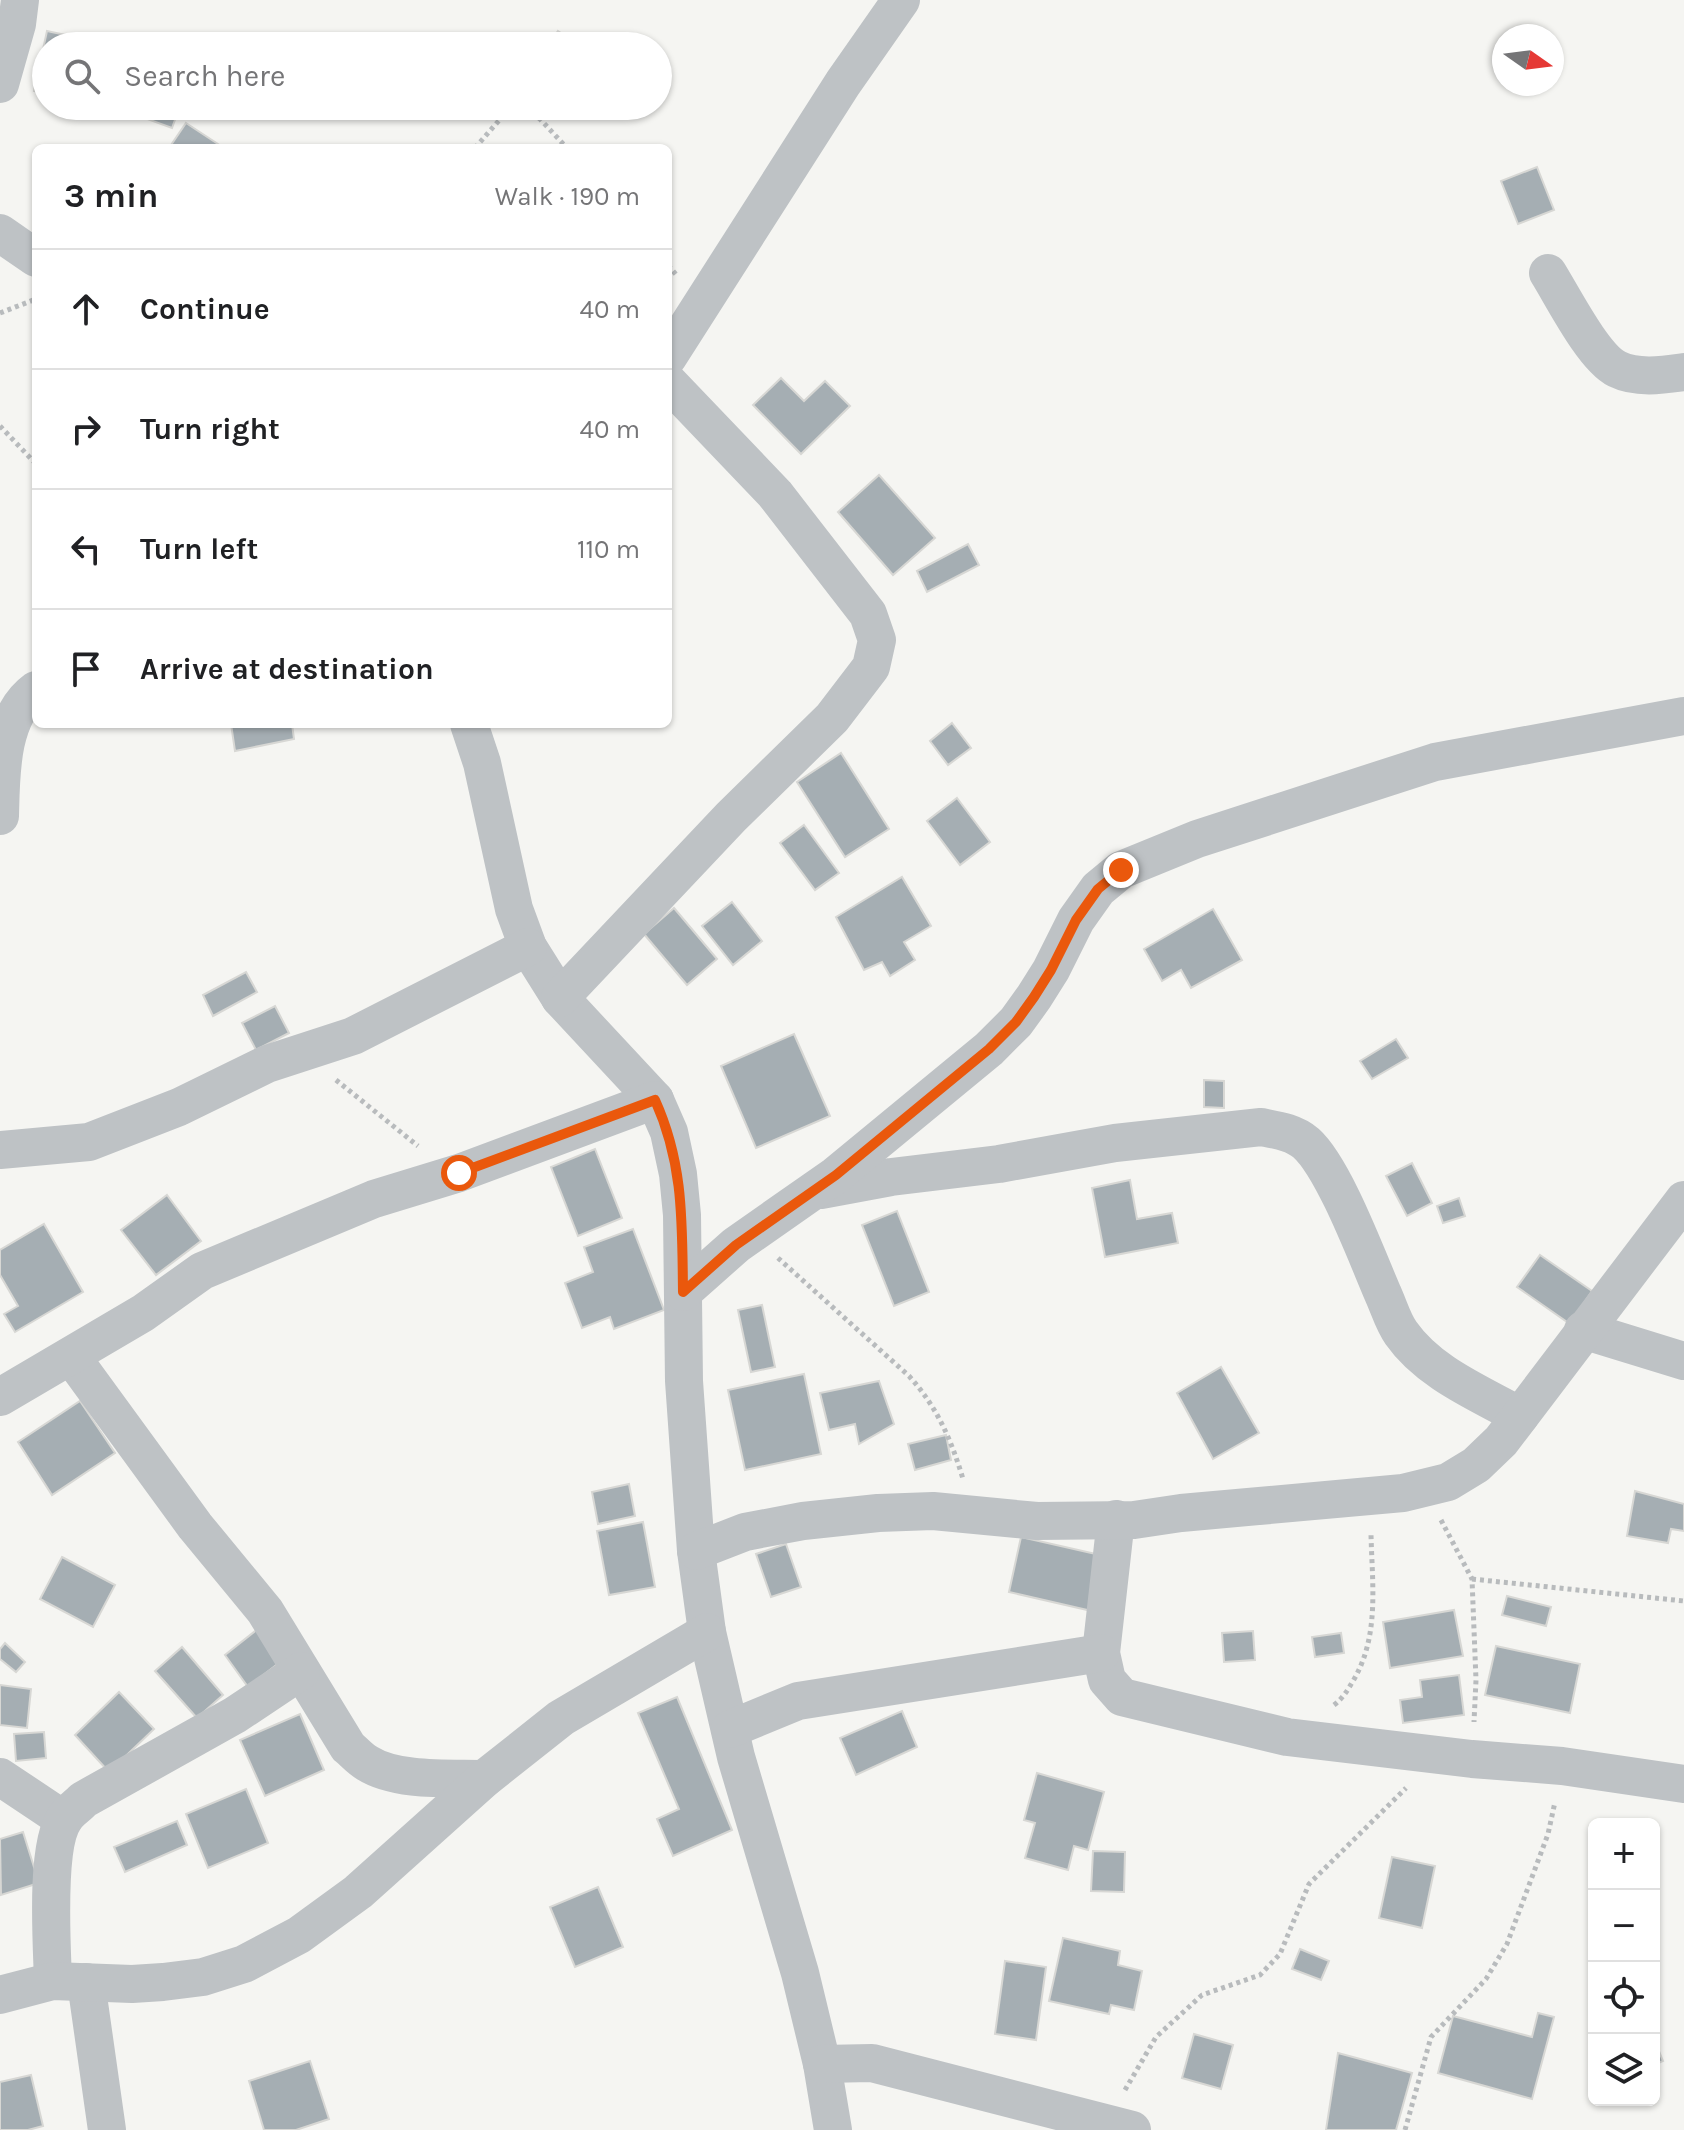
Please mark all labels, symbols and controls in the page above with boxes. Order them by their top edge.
north arrow [1492,24,1564,96]
search box [32,32,672,120]
icon: search [60,54,104,98]
text: Search here [124,58,285,94]
text: 3 min [64,176,158,216]
text: Walk · 190 m [495,181,640,212]
icon: ahead [64,287,108,331]
text: Continue [140,291,270,327]
text: 40 m [580,294,640,325]
icon: right [64,407,108,451]
text: Turn right [140,411,280,447]
text: 40 m [580,414,640,445]
icon: left [64,527,108,571]
text: Turn left [140,531,258,567]
text: 110 m [577,534,640,565]
icon: arrive [64,647,108,691]
text: Arrive at destination [140,651,434,687]
route end [1103,852,1139,888]
route start [441,1155,477,1191]
map controls [1588,1818,1660,2106]
button: + [1588,1818,1660,1890]
button: − [1588,1890,1660,1962]
button: locate [1588,1962,1660,2034]
button: layers [1588,2034,1660,2106]

